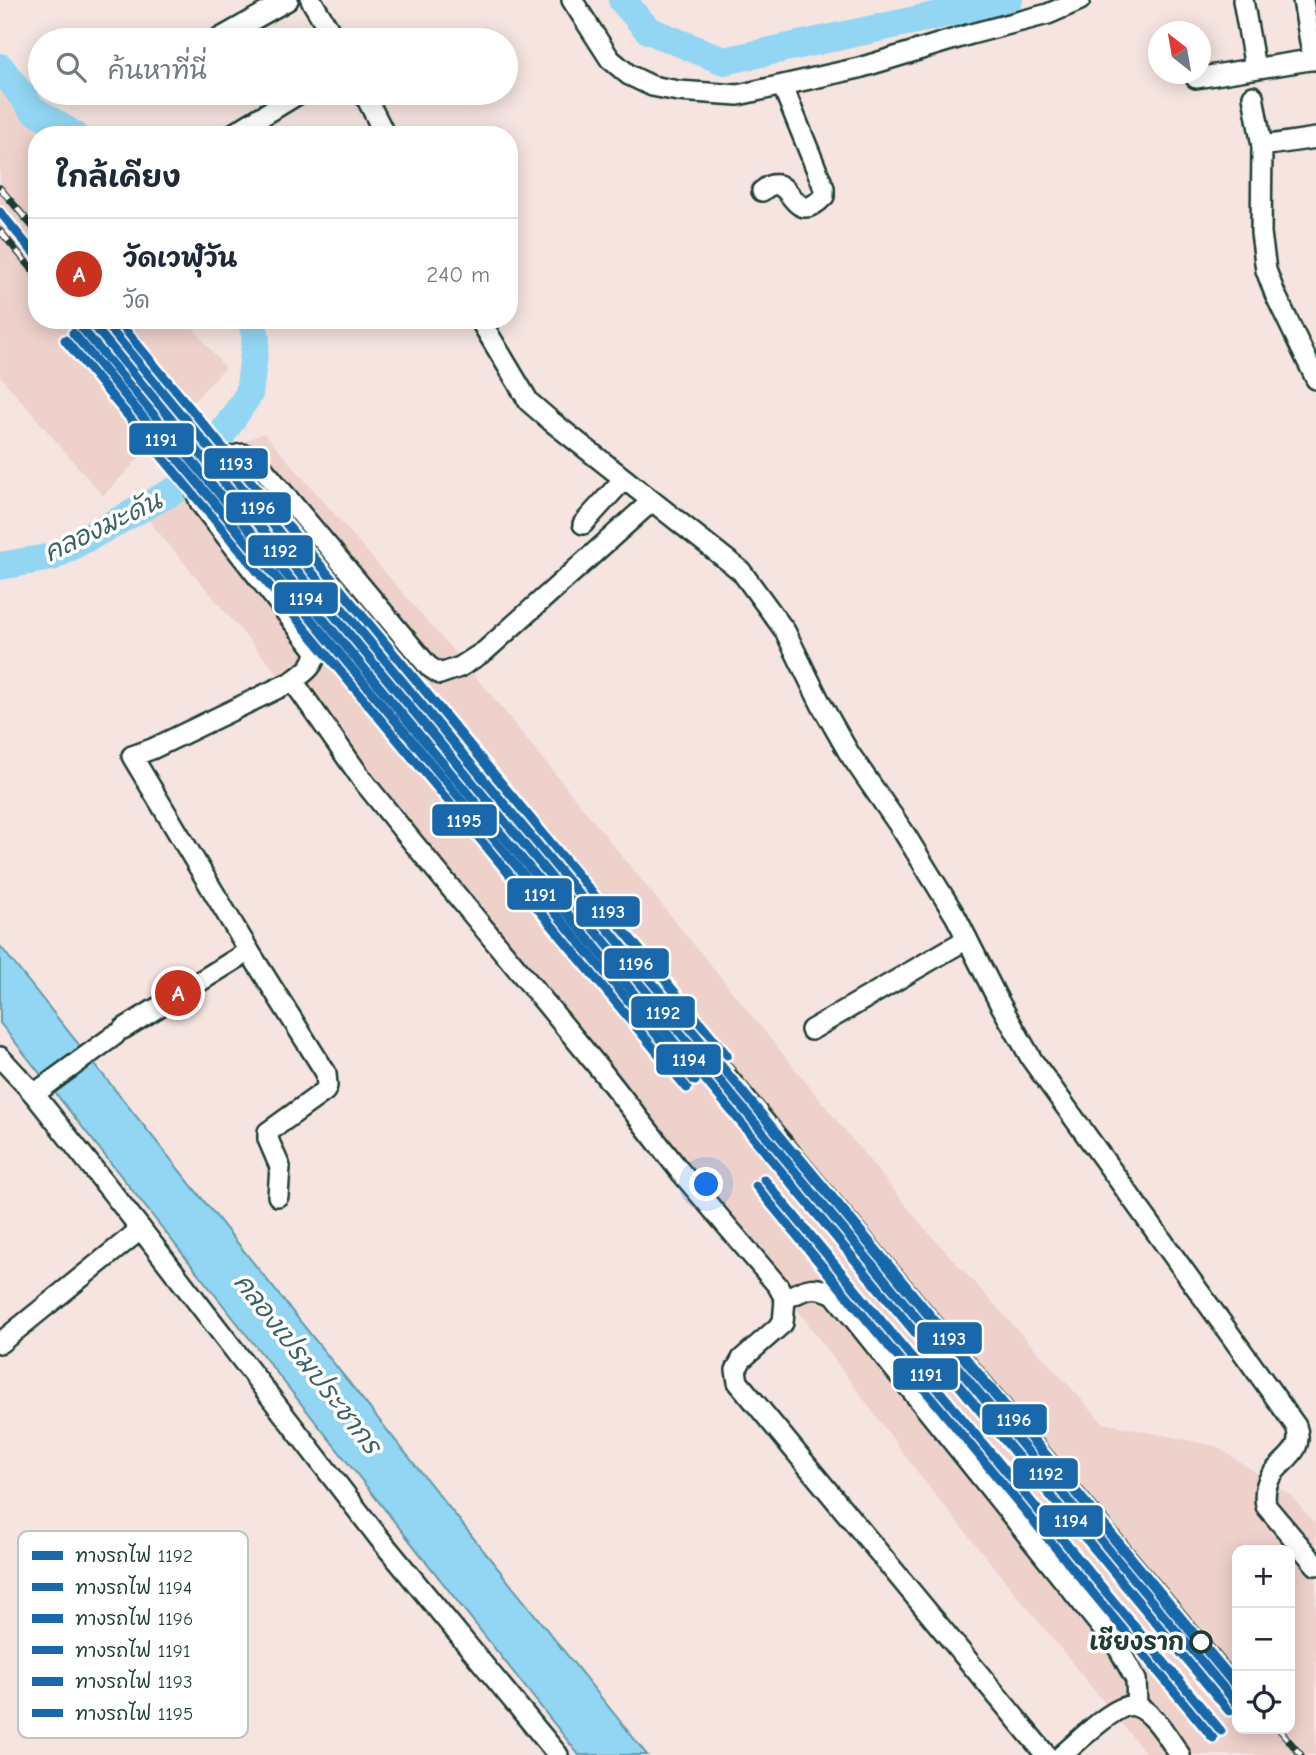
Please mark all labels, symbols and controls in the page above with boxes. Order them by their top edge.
north arrow [1148,21,1211,84]
search box [28,28,518,105]
icon: search [52,48,90,86]
text: ค้นหาที่นี่ [108,56,207,86]
text: ใกล้เคียง [56,160,181,195]
text: วัดเวฬุวัน [123,244,237,274]
text: A [73,261,85,288]
text: 240 m [426,261,490,288]
text: วัด [123,287,150,314]
line badge: 1191 [128,422,195,456]
text: 1191 [145,429,177,451]
line badge: 1193 [203,447,269,480]
text: 1193 [219,453,253,475]
water label: คลองมะดัน [39,485,167,568]
line badge: 1196 [225,491,292,524]
text: 1196 [241,497,275,519]
line badge: 1192 [247,534,314,567]
text: 1192 [263,540,297,562]
line badge: 1194 [273,581,339,615]
text: 1194 [289,588,323,610]
line badge: 1195 [431,803,498,837]
text: 1195 [447,810,481,832]
line badge: 1191 [506,877,573,911]
text: 1191 [524,884,556,906]
line badge: 1193 [575,895,641,928]
text: 1193 [591,901,625,923]
line badge: 1196 [603,947,670,980]
text: 1196 [619,953,653,975]
pin: A [155,967,201,1019]
line badge: 1192 [630,995,696,1029]
text: 1192 [646,1002,680,1024]
line badge: 1194 [655,1043,722,1076]
text: 1194 [672,1049,706,1071]
your location [689,1167,723,1201]
water label: คลองเปรมประชากร [227,1267,389,1462]
line badge: 1193 [916,1321,983,1355]
text: 1193 [932,1328,966,1350]
line badge: 1191 [892,1357,959,1391]
text: 1191 [910,1364,942,1386]
line badge: 1196 [981,1403,1048,1436]
text: 1196 [997,1409,1031,1431]
line badge: 1192 [1012,1457,1079,1490]
text: 1192 [1029,1463,1063,1485]
line badge: 1194 [1038,1504,1104,1538]
text: 1194 [1054,1510,1088,1532]
legend [18,1531,248,1738]
text: ทางรถไฟ 1192 [75,1543,193,1567]
map controls [1232,1545,1295,1734]
button: + [1232,1545,1295,1608]
text: ทางรถไฟ 1194 [75,1575,192,1599]
text: ทางรถไฟ 1196 [75,1606,193,1630]
button: − [1232,1608,1295,1671]
place label: เชียงราก [1089,1626,1184,1656]
marker: เชียงราก [1190,1631,1212,1653]
text: ทางรถไฟ 1191 [75,1638,190,1662]
text: ทางรถไฟ 1193 [75,1669,193,1693]
button: locate [1232,1671,1295,1734]
text: ทางรถไฟ 1195 [75,1701,193,1725]

